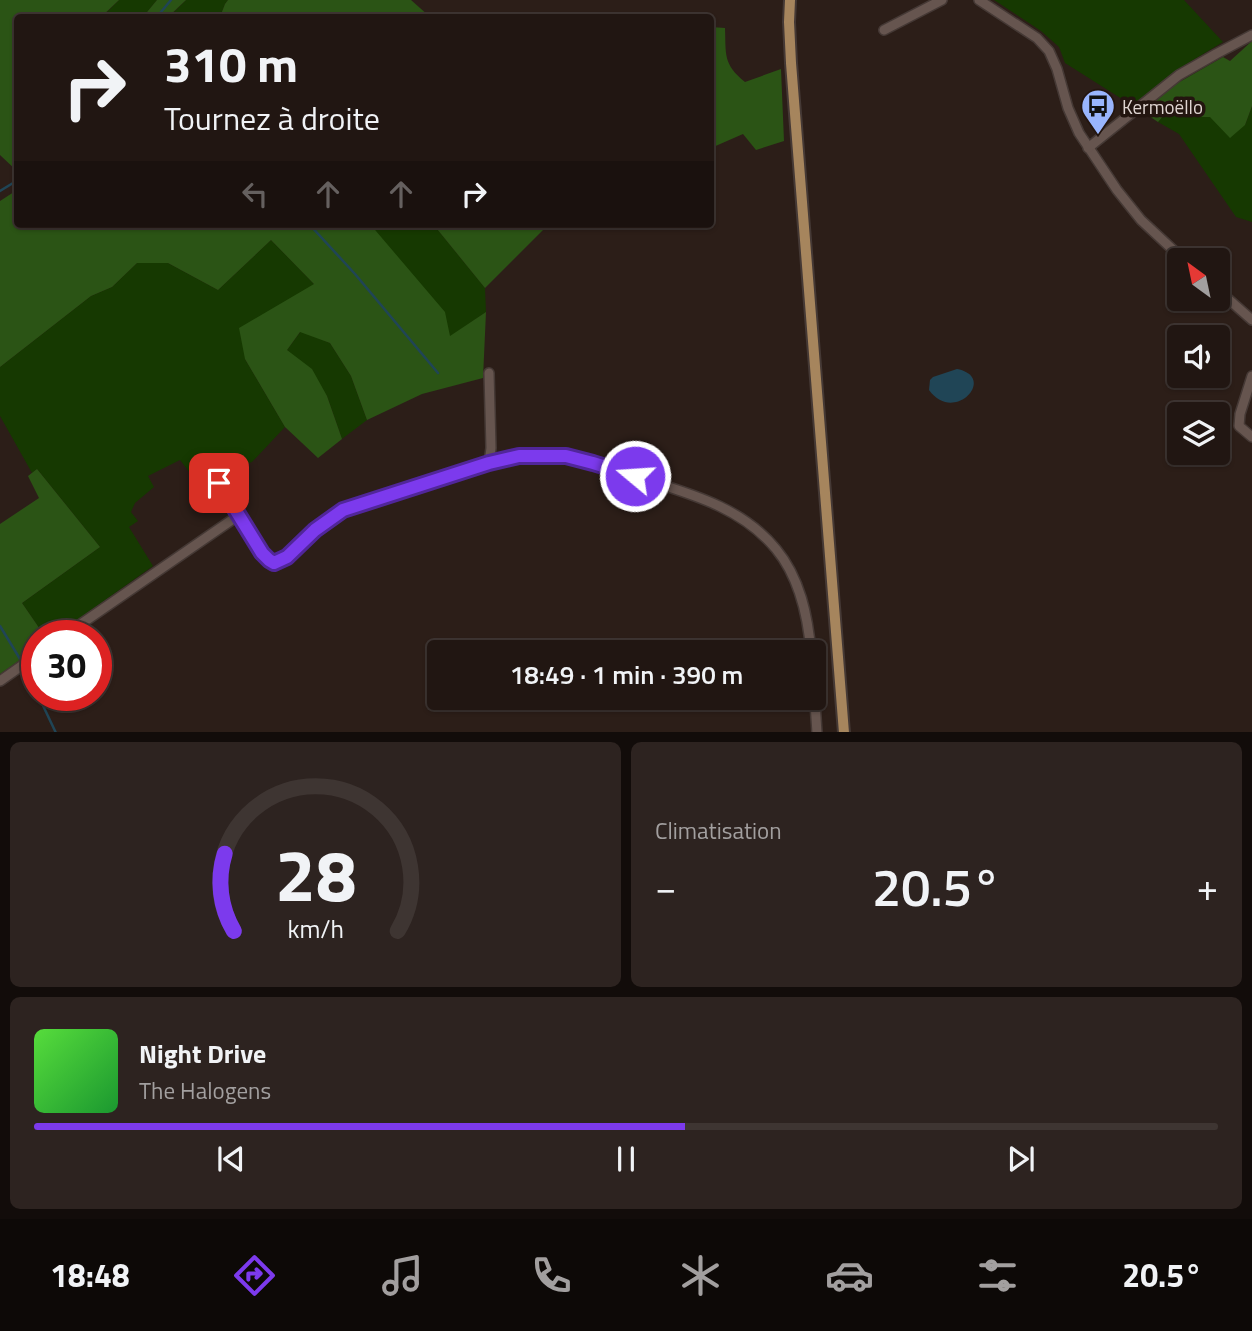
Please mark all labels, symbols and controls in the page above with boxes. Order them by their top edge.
text: 310 m [164,26,298,101]
icon: right [49,42,140,133]
bus stop icon: Kermoëllo [1079,87,1117,136]
place label: Kermoëllo [1122,92,1203,121]
text: Tournez à droite [164,94,380,142]
icon: left [236,175,274,213]
icon: ahead [309,175,347,213]
icon: ahead [382,175,420,213]
icon: right [455,175,493,213]
north arrow [1167,248,1230,312]
map controls [1167,248,1230,465]
button: sound [1167,325,1230,388]
button: layers [1167,402,1230,465]
position arrow [598,439,672,513]
pin [189,453,249,513]
icon: arrive [200,464,238,502]
speed limit sign: 30 [21,620,112,711]
text: 18:49 · 1 min · 390 m [510,655,743,694]
text: Climatisation [655,813,782,848]
text: 28 [275,819,356,929]
text: 20.5° [872,847,1001,926]
text: − [655,858,676,916]
text: + [1197,858,1218,916]
text: km/h [287,909,344,947]
text: Night Drive [139,1034,266,1073]
text: The Halogens [139,1073,271,1108]
icon: previous [212,1140,250,1178]
icon: pause [607,1140,645,1178]
icon: next [1002,1140,1040,1178]
text: 18:48 [50,1251,130,1299]
icon: directions [230,1251,279,1300]
icon: music [378,1251,427,1300]
icon: phone [527,1251,576,1300]
icon: climate [676,1251,725,1300]
icon: car [825,1251,874,1300]
icon: filters [973,1251,1022,1300]
text: 20.5° [1122,1251,1202,1299]

